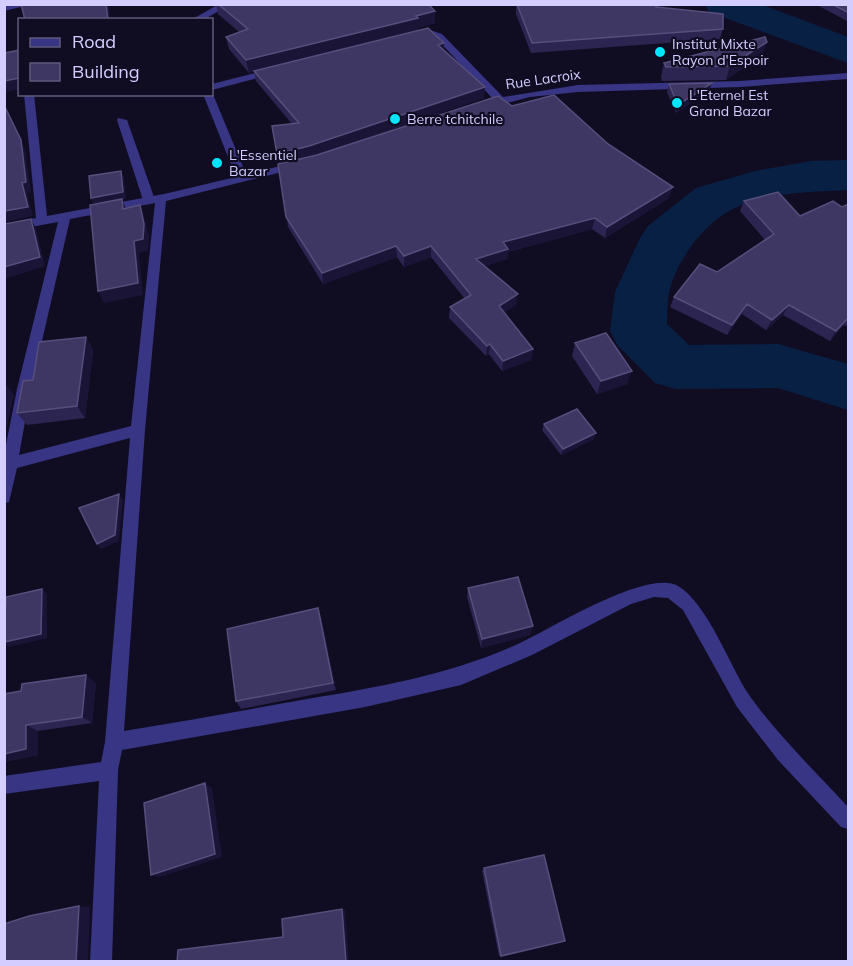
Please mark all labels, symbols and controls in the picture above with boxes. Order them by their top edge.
legend [18,18,213,96]
text: Road [72,30,116,53]
place label: Institut Mixte Rayon d'Espoir [672,35,769,69]
marker: Institut Mixte Rayon d'Espoir [653,45,667,59]
text: Building [72,60,140,83]
street label: Rue Lacroix [504,65,582,93]
place label: L'Eternel Est Grand Bazar [689,86,772,120]
marker: L'Eternel Est Grand Bazar [670,96,684,110]
place label: Berre tchitchile [407,110,503,128]
marker: Berre tchitchile [388,112,402,126]
place label: L'Essentiel Bazar [229,146,297,180]
marker: L'Essentiel Bazar [210,156,224,170]

